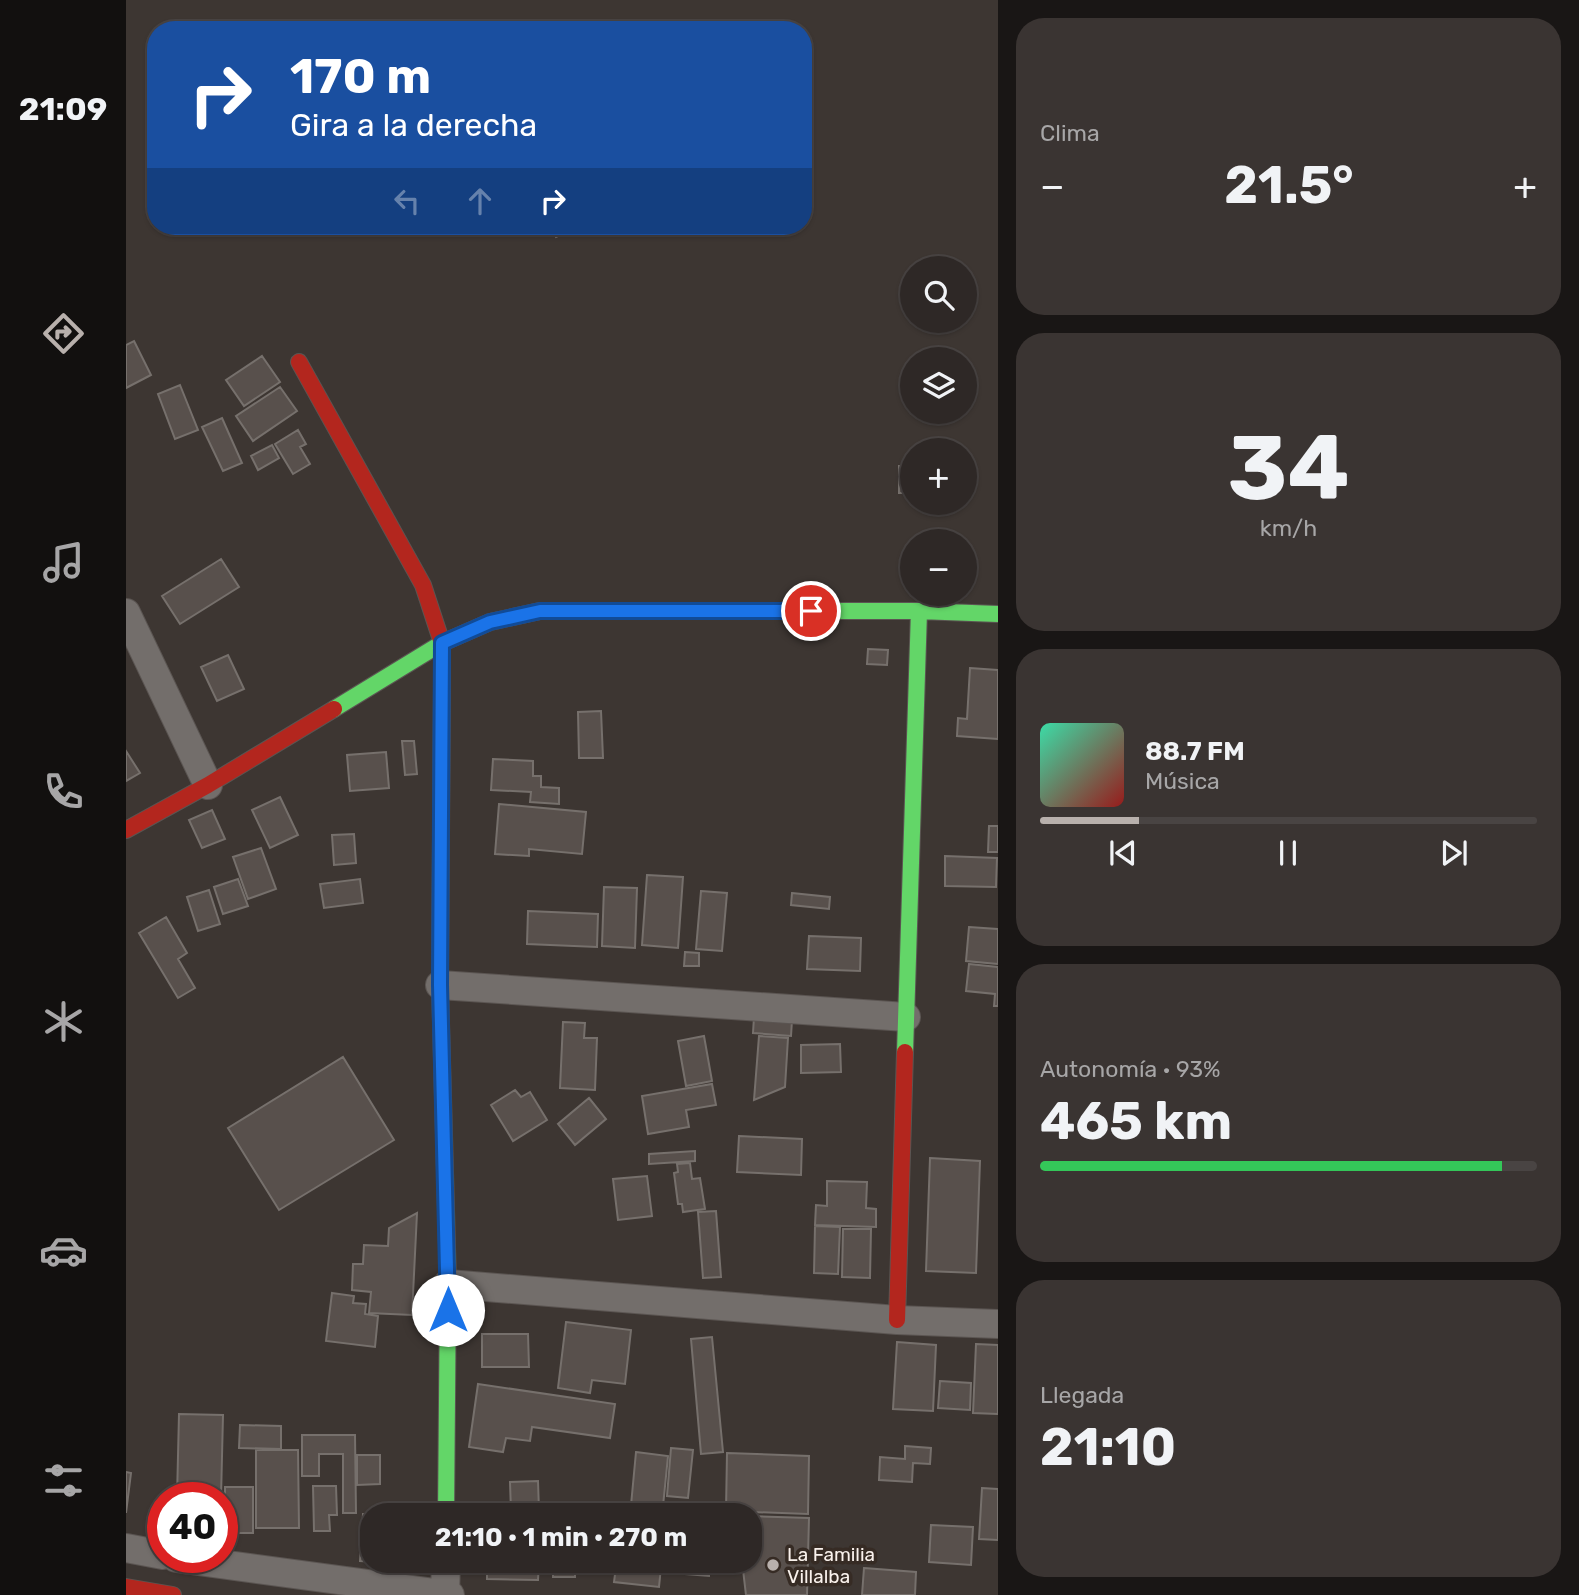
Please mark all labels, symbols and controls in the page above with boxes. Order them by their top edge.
text: 170 m [290,47,431,105]
icon: right [175,49,266,140]
text: 21:09 [19,90,107,128]
text: Gira a la derecha [290,106,537,144]
text: Clima [1040,119,1100,147]
text: 21.5° [1224,154,1354,216]
text: − [1040,163,1065,209]
text: + [1513,163,1537,209]
icon: left [388,182,426,220]
icon: ahead [461,182,499,220]
icon: right [534,182,572,220]
map controls [900,256,977,606]
button: search [900,256,977,333]
icon: directions [39,309,88,358]
button: layers [900,347,977,424]
text: 34 [1227,414,1350,522]
button: + [900,438,977,515]
text: km/h [1260,514,1317,542]
button: − [900,529,977,606]
icon: music [39,538,88,587]
pin [781,581,841,641]
icon: arrive [792,592,830,630]
text: 88.7 FM [1145,736,1245,767]
icon: phone [39,767,88,816]
text: Música [1145,767,1220,795]
icon: previous [1104,834,1142,872]
icon: pause [1269,834,1307,872]
icon: next [1435,834,1473,872]
icon: climate [39,997,88,1046]
text: Autonomía · 93% [1040,1055,1221,1083]
text: 465 km [1040,1090,1232,1152]
icon: car [39,1226,88,1275]
position arrow [411,1273,485,1347]
text: Llegada [1040,1381,1124,1409]
text: 21:10 [1040,1416,1176,1478]
icon: filters [39,1456,88,1505]
speed limit sign: 40 [147,1482,238,1573]
text: 21:10 · 1 min · 270 m [435,1522,687,1553]
place label: La Familia Villalba [787,1543,875,1588]
marker: La Familia Villalba [765,1557,781,1573]

